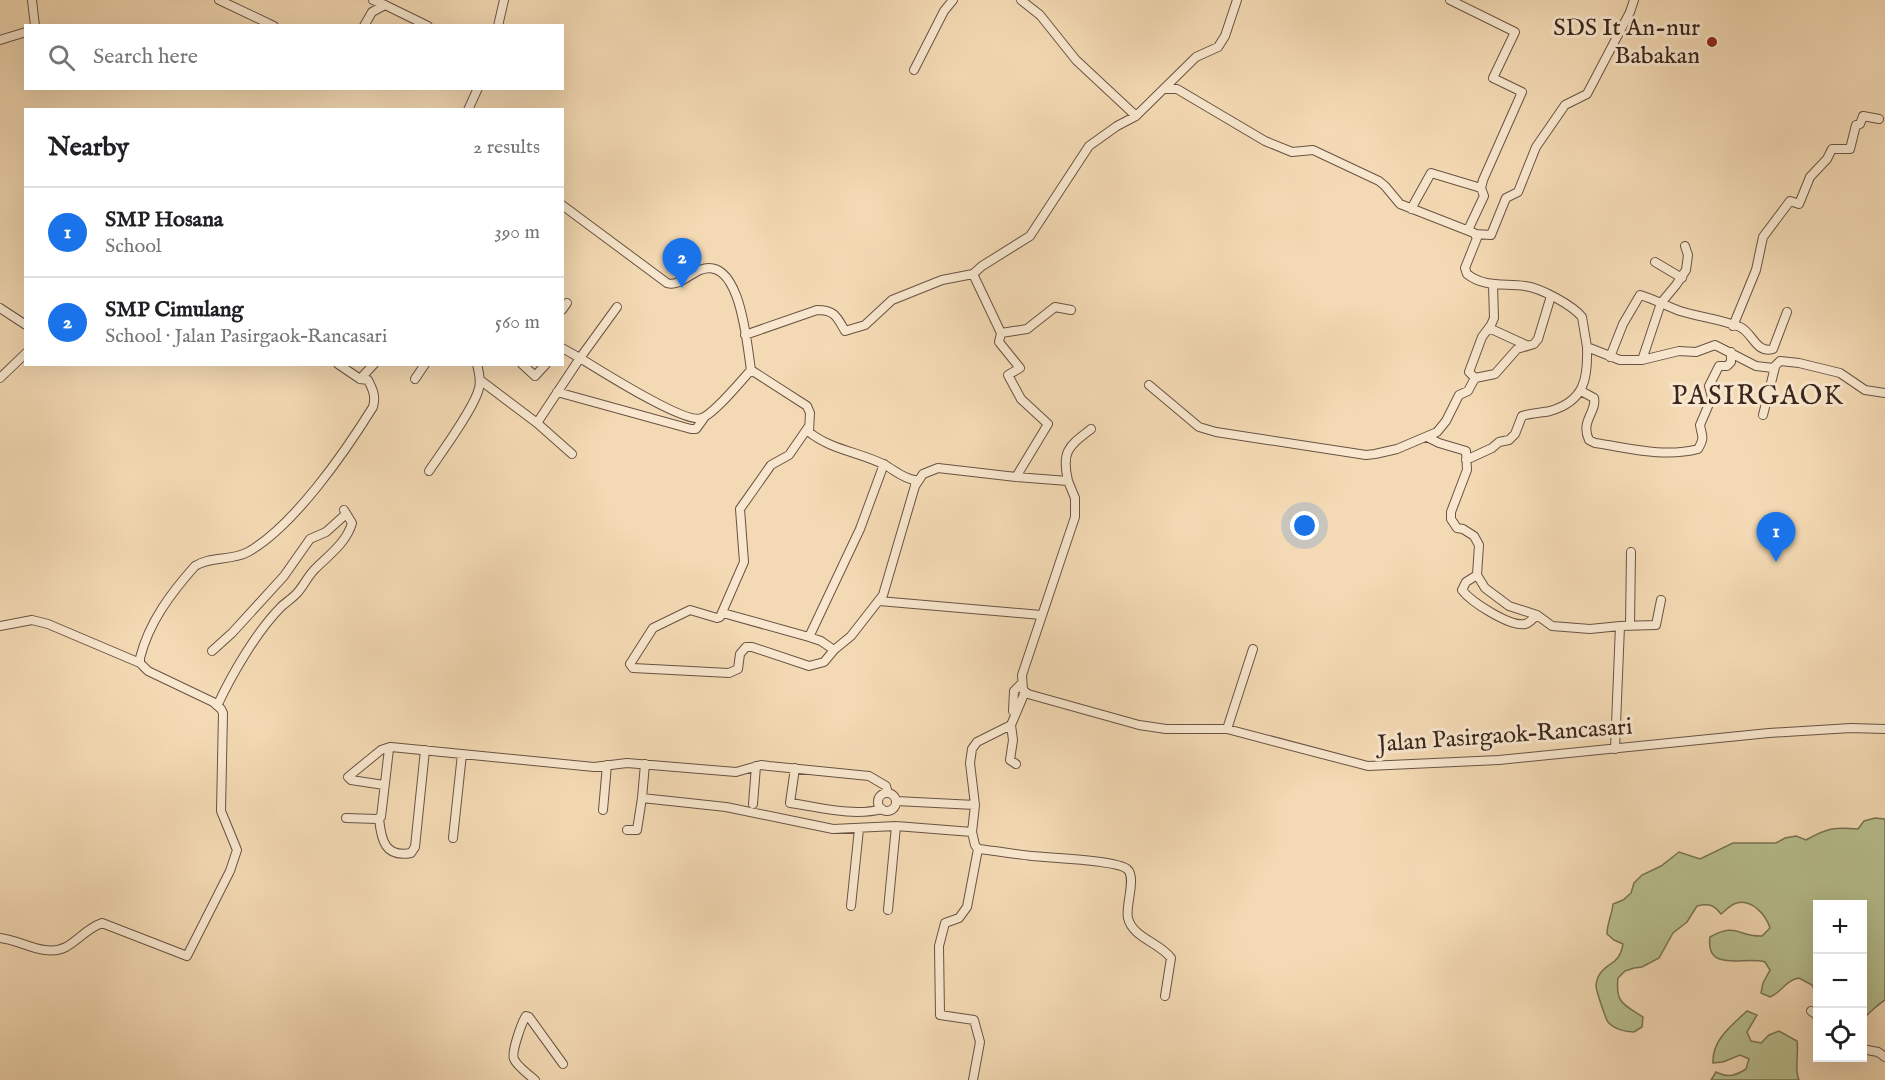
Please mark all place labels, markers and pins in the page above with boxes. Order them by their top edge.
place label: SDS It An-nur Babakan [1553,13,1700,72]
marker: SDS It An-nur Babakan [1705,35,1719,49]
pin: 2 [662,238,702,288]
pin: 1 [1756,512,1796,562]

